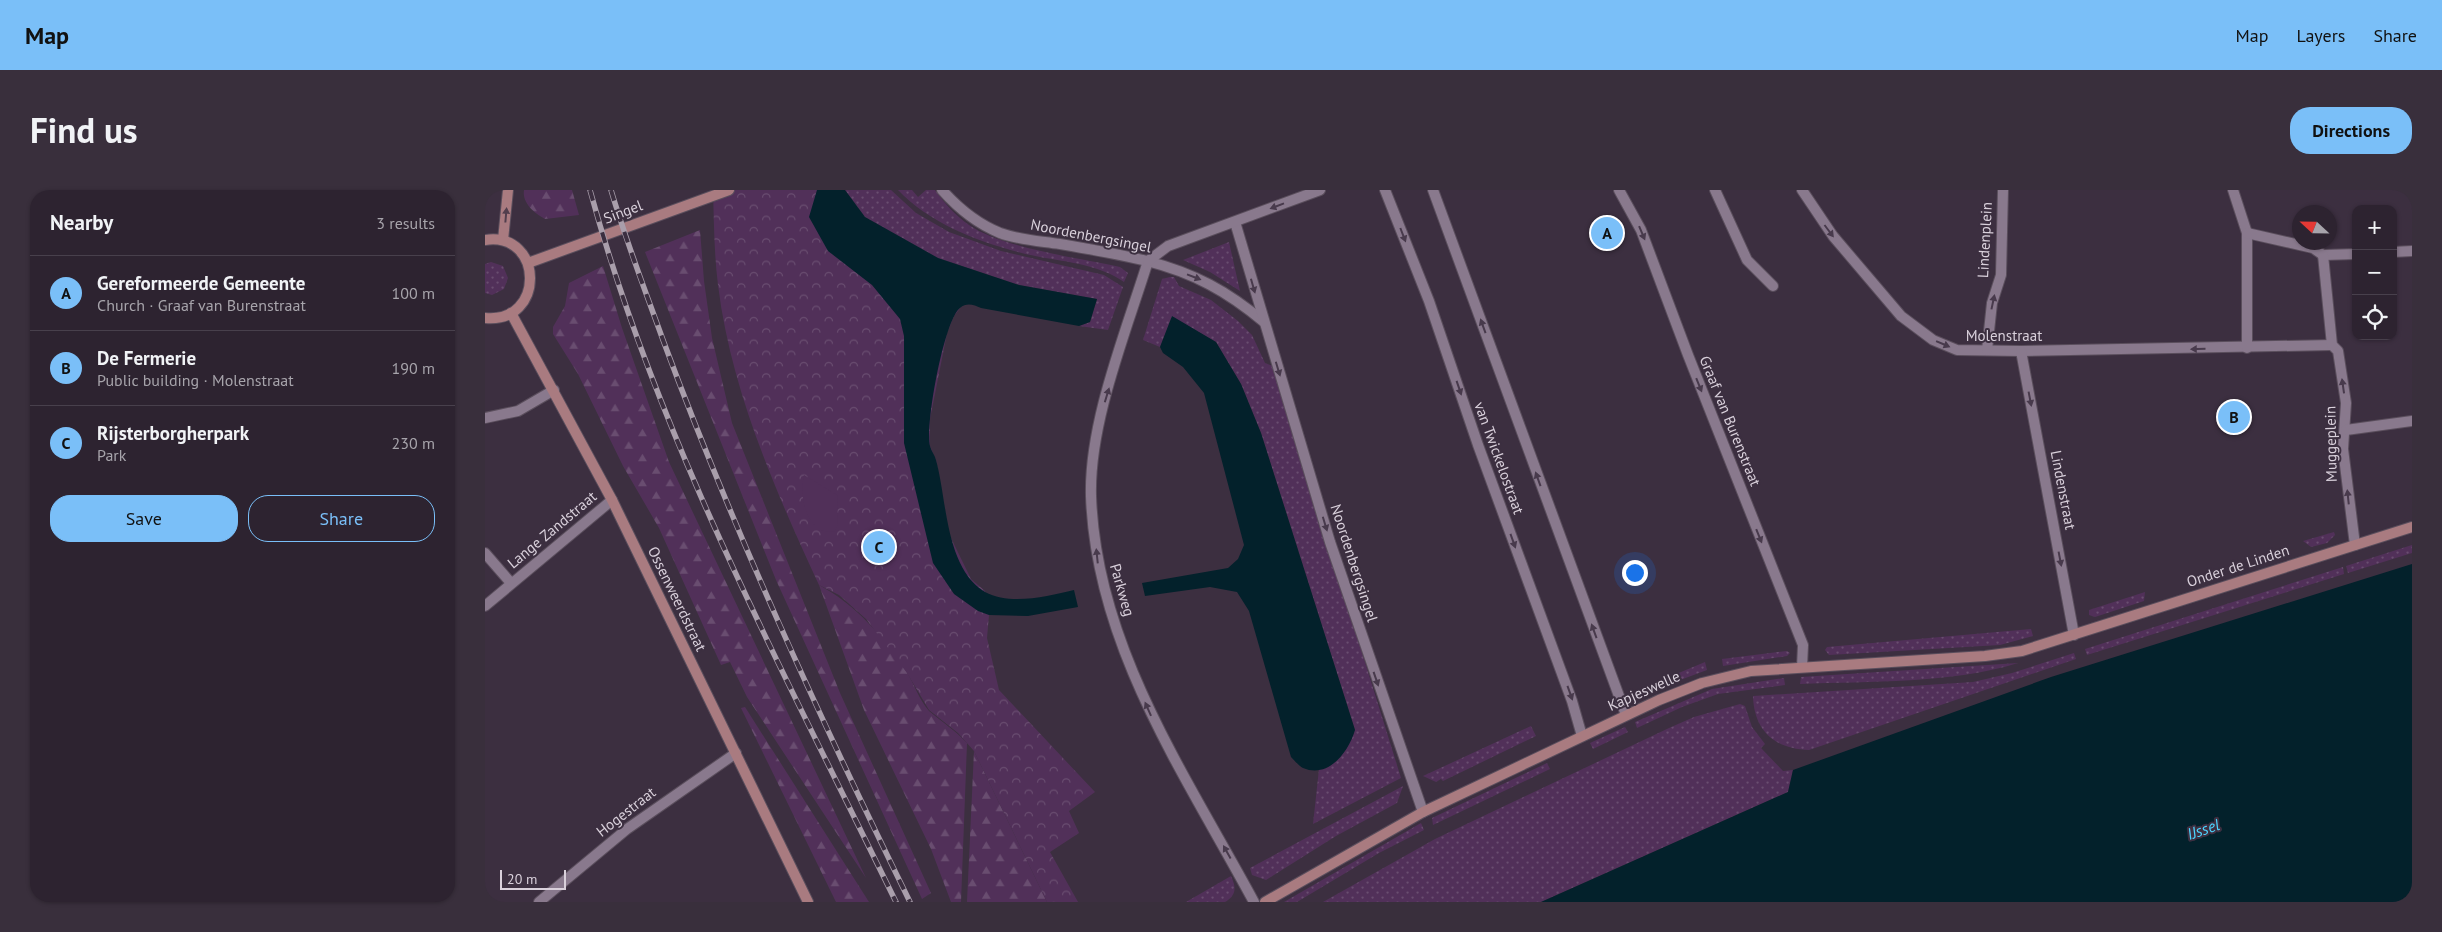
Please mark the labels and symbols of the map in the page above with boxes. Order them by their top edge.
street label: Singel [601,195,646,228]
street label: Lindenplein [1973,201,1996,279]
one-way arrow [1270,203,1285,210]
north arrow [2292,205,2337,250]
one-way arrow [502,207,510,223]
street label: Noordenbergsingel [1029,214,1154,257]
pin: A [1591,214,1623,252]
one-way arrow [1824,224,1834,238]
one-way arrow [1638,226,1646,240]
one-way arrow [1400,228,1407,243]
one-way arrow [1187,273,1202,281]
one-way arrow [1250,278,1258,293]
one-way arrow [1989,294,1997,309]
one-way arrow [1479,318,1487,333]
street label: Molenstraat [1966,326,2042,345]
one-way arrow [1936,341,1950,349]
one-way arrow [2190,345,2206,353]
street label: Graaf van Burenstraat [1696,353,1765,489]
one-way arrow [1275,361,1283,376]
one-way arrow [1696,378,1704,392]
one-way arrow [2339,378,2347,394]
one-way arrow [1455,381,1463,396]
one-way arrow [1103,387,1111,402]
one-way arrow [2027,392,2035,408]
pin: B [2218,398,2250,436]
street label: van Twickelostraat [1470,399,1529,517]
street label: Muggeplein [2320,406,2341,482]
street label: Lindenstraat [2047,449,2080,531]
one-way arrow [1534,471,1542,486]
street label: Lange Zandstraat [503,487,600,572]
one-way arrow [2344,489,2352,505]
street label: Noordenbergsingel [1326,502,1383,625]
one-way arrow [1322,517,1329,532]
pin: C [863,528,895,566]
one-way arrow [1755,529,1763,544]
one-way arrow [1509,534,1517,549]
street label: Onder de Linden [2184,540,2292,591]
street label: Ossenweerdstraat [644,543,711,654]
one-way arrow [1093,547,1101,563]
one-way arrow [2057,551,2065,567]
your location [1622,560,1648,586]
street label: Parkweg [1106,561,1139,618]
one-way arrow [1590,624,1597,639]
street label: Kapjeswelle [1605,666,1683,715]
one-way arrow [1373,671,1381,686]
one-way arrow [1567,686,1574,701]
one-way arrow [1144,702,1152,716]
street label: Hogestraat [592,782,659,841]
water label: IJssel [2184,814,2223,844]
one-way arrow [1222,845,1231,859]
scale bar [500,867,566,890]

